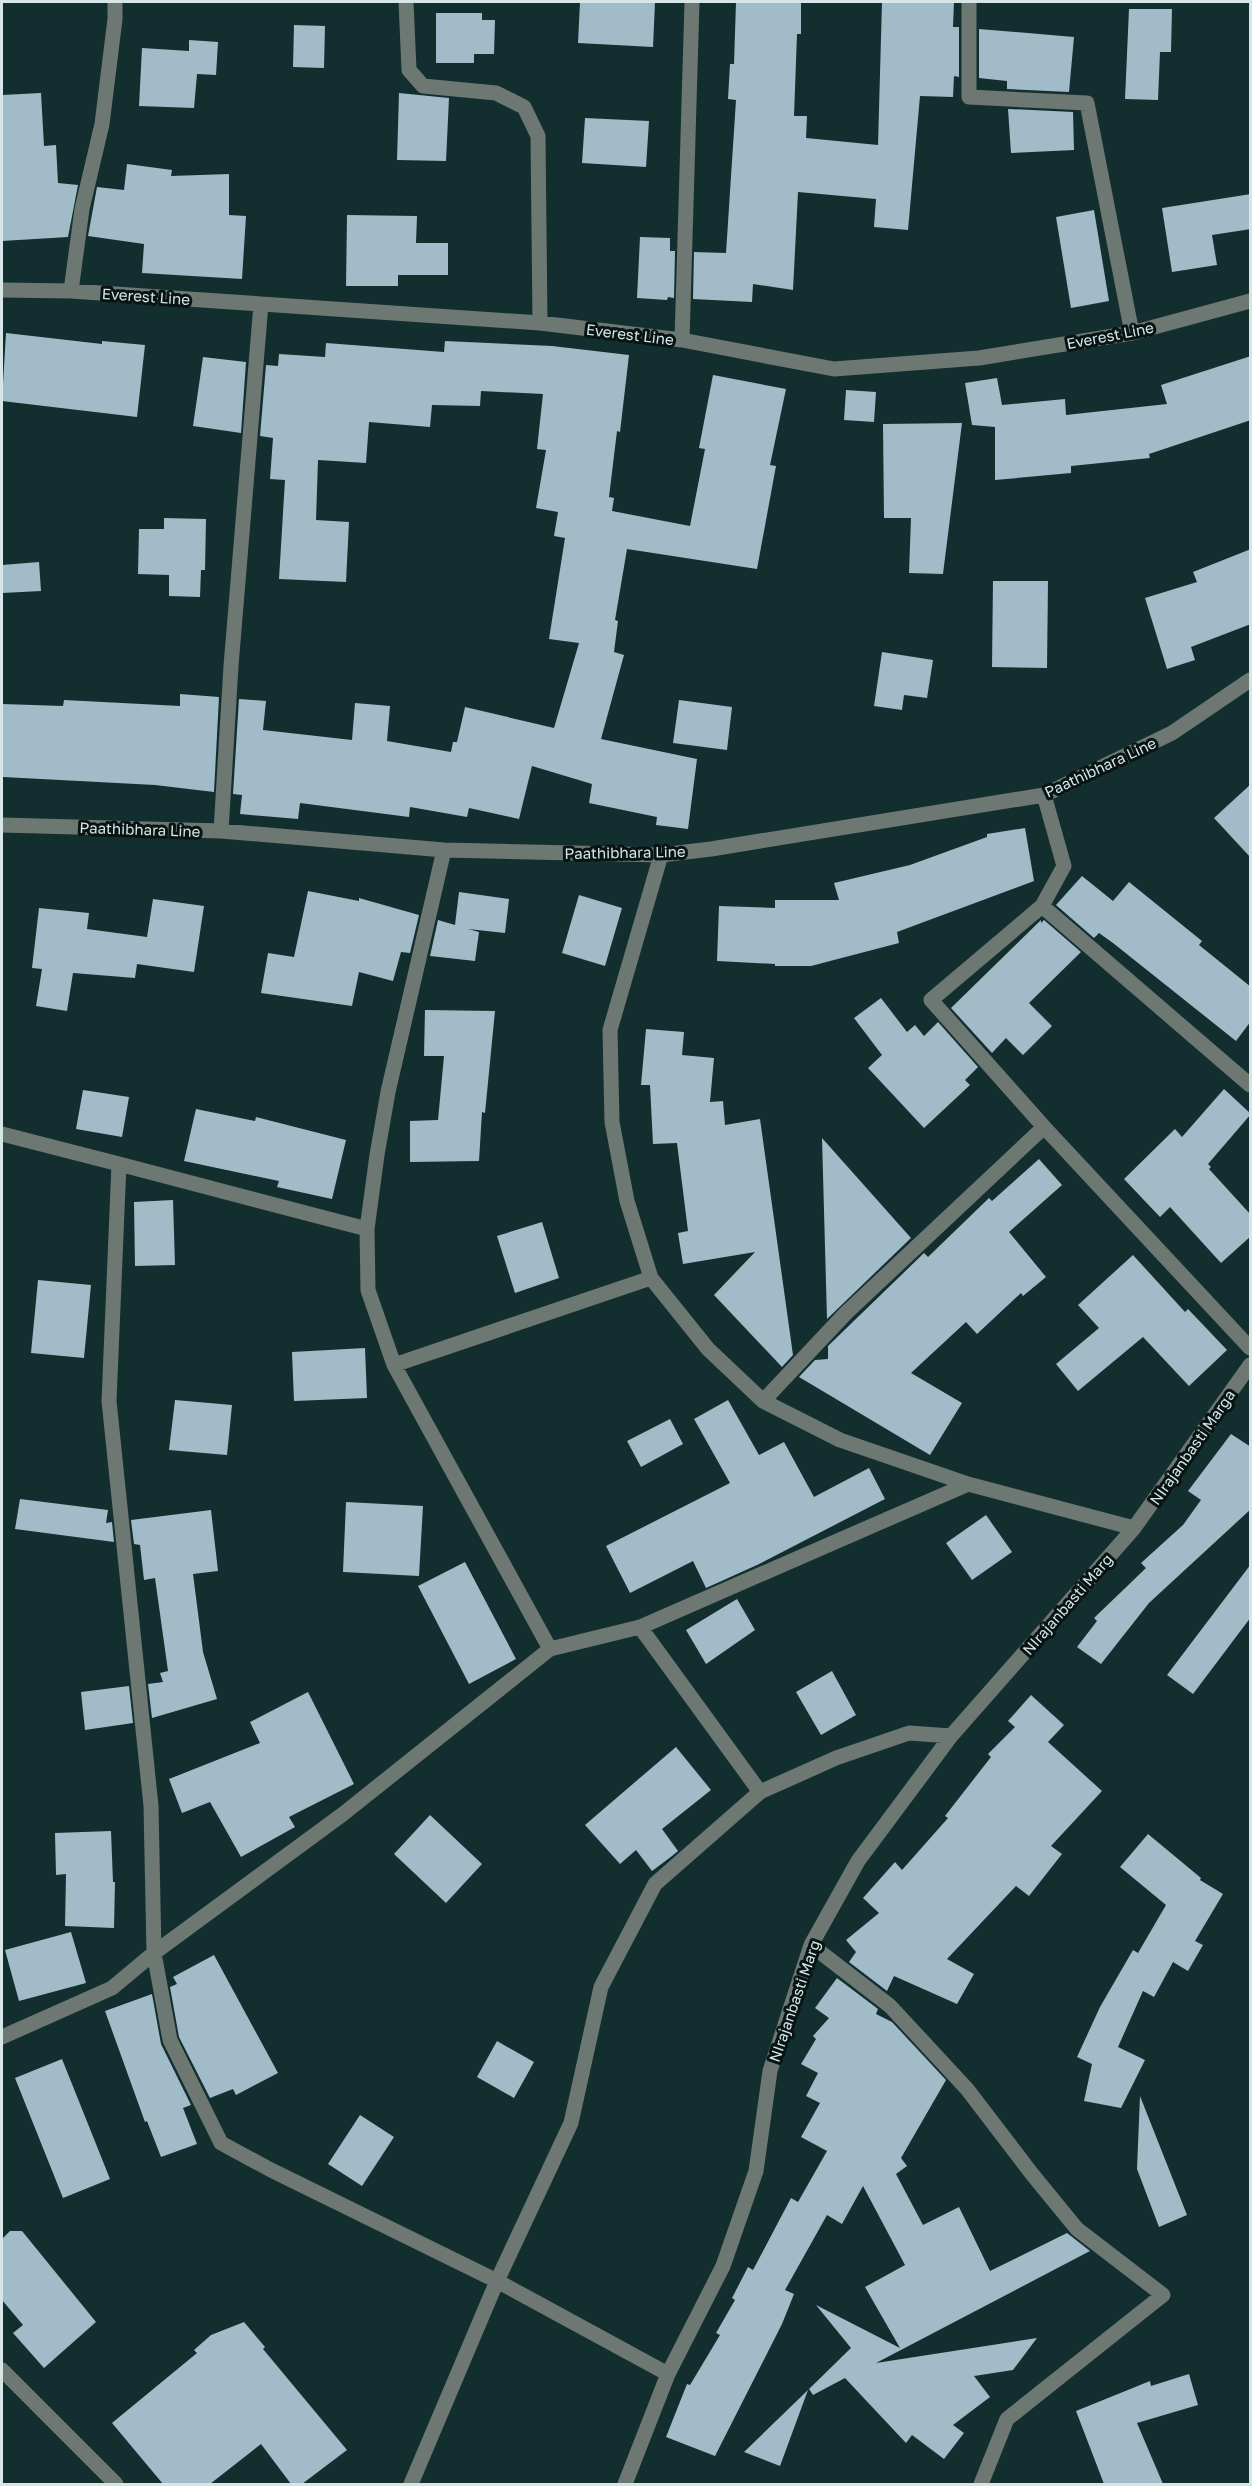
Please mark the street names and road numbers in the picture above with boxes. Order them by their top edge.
street label: Everest Line [101,284,191,308]
street label: Everest Line [1065,318,1155,352]
street label: Everest Line [585,320,675,348]
street label: Paathibhara Line [1041,733,1159,801]
street label: Paathibhara Line [79,818,201,840]
street label: Paathibhara Line [564,842,686,862]
street label: NIrajanbasti Marga [1146,1386,1238,1508]
street label: NIrajanbasti Marg [1018,1550,1116,1658]
street label: NIrajanbasti Marg [765,1938,823,2064]

